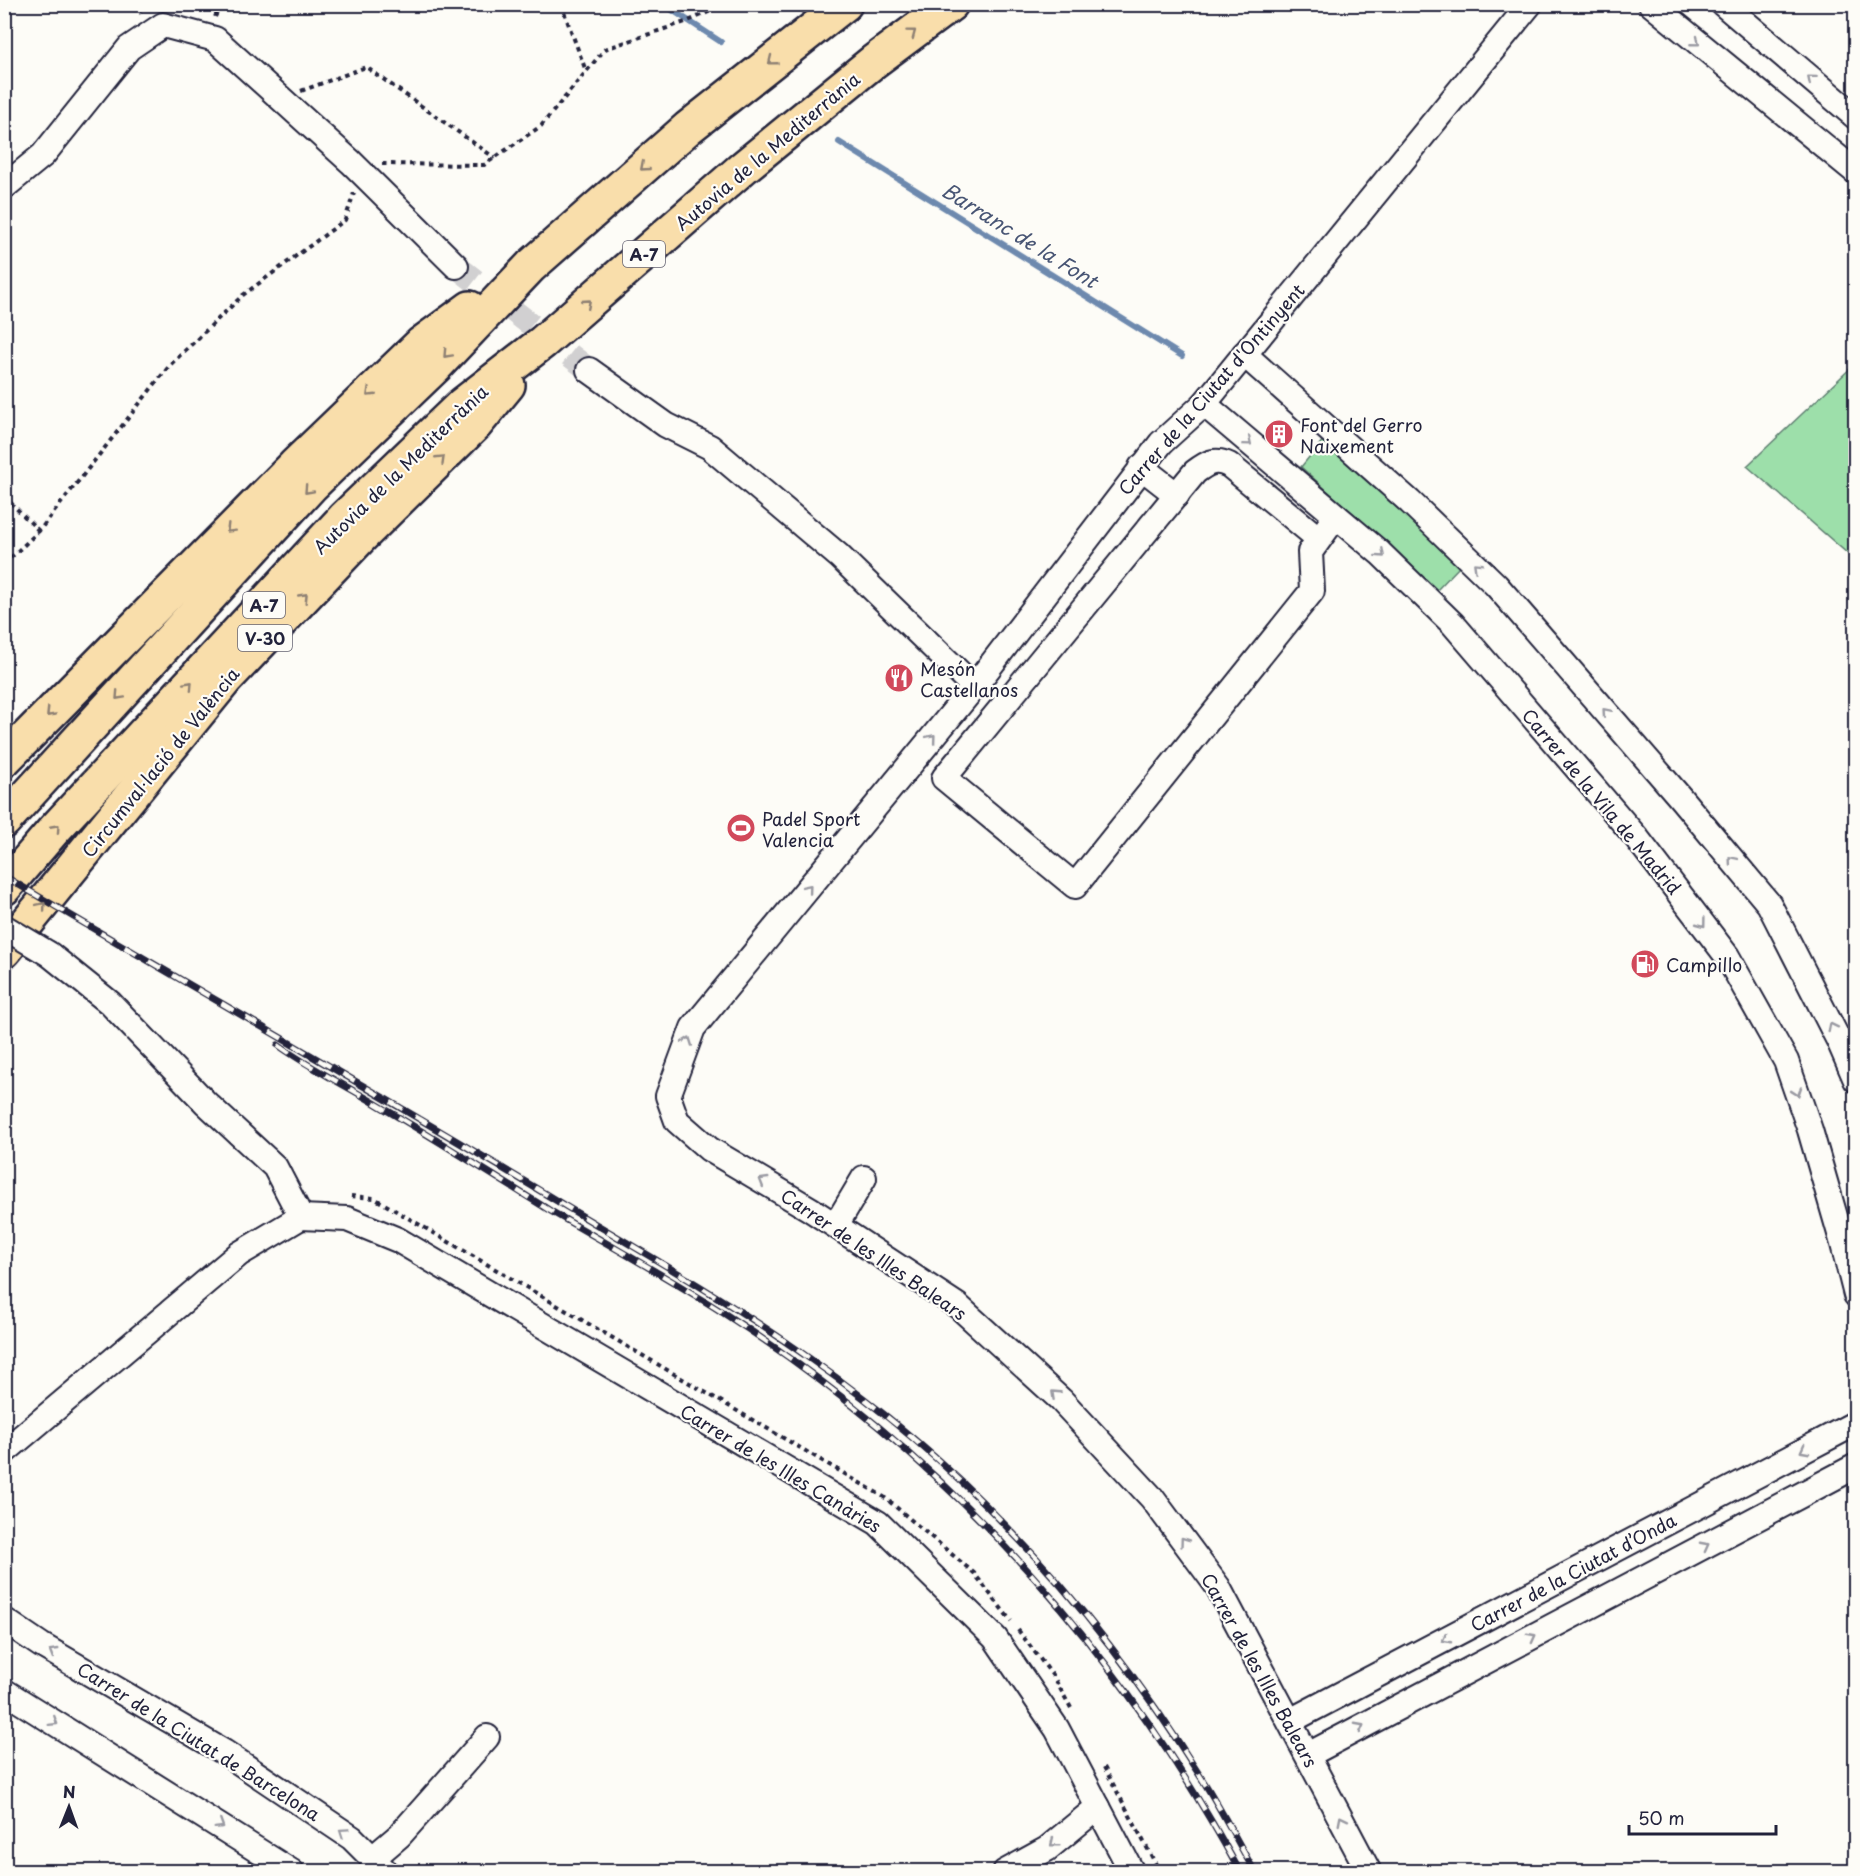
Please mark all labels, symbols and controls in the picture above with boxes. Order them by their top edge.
one-way arrow [905,30,916,41]
one-way arrow [1689,34,1700,45]
one-way arrow [768,54,779,65]
street label: Autovia de la Mediterrània [669,65,865,236]
one-way arrow [1807,76,1818,87]
one-way arrow [640,160,651,171]
water label: Barranc de la Font [936,175,1106,296]
road number: A-7 [623,241,665,267]
street label: Carrer de la Ciutat d'Ontinyent [1111,277,1311,501]
one-way arrow [580,300,591,311]
one-way arrow [443,347,454,358]
street label: Autovia de la Mediterrània [307,378,494,560]
one-way arrow [366,386,376,397]
place label: Font del Gerro Naixement [1300,411,1422,459]
building icon: Font del Gerro Naixement [1263,418,1295,450]
one-way arrow [1241,434,1252,445]
one-way arrow [434,455,444,466]
one-way arrow [304,483,315,494]
one-way arrow [227,522,238,533]
one-way arrow [1374,547,1385,558]
one-way arrow [1473,562,1483,573]
road number: A-7 [243,592,285,618]
one-way arrow [296,594,307,605]
road number: V-30 [238,625,292,651]
place label: Mesón Castellanos [920,655,1018,703]
street label: Circumval·lació de València [75,661,246,863]
restaurant icon: Mesón Castellanos [883,662,915,694]
one-way arrow [182,681,193,692]
one-way arrow [115,689,126,699]
street label: Carrer de la Vila de Madrid [1516,702,1688,900]
one-way arrow [46,706,57,717]
one-way arrow [1602,708,1613,719]
one-way arrow [925,733,936,744]
place label: Padel Sport Valencia [762,805,860,853]
sports icon: Padel Sport Valencia [725,812,757,844]
one-way arrow [49,824,60,835]
one-way arrow [1729,856,1740,867]
one-way arrow [800,884,811,895]
one-way arrow [35,902,46,913]
one-way arrow [1694,916,1705,927]
fuel station icon: Campillo [1629,948,1661,980]
place label: Campillo [1666,951,1742,978]
one-way arrow [1827,1022,1839,1033]
one-way arrow [680,1036,693,1047]
one-way arrow [1790,1086,1802,1097]
one-way arrow [759,1177,769,1188]
street label: Carrer de les Illes Balears [776,1182,972,1326]
one-way arrow [1052,1391,1063,1402]
street label: Carrer de les Illes Canàries [675,1397,887,1539]
one-way arrow [1799,1443,1810,1454]
street label: Carrer de la Ciutat d’Onda [1465,1506,1681,1638]
one-way arrow [1180,1536,1191,1547]
one-way arrow [1698,1542,1709,1553]
street label: Carrer de les Illes Balears [1195,1568,1325,1772]
one-way arrow [1441,1632,1452,1644]
one-way arrow [1526,1632,1537,1644]
one-way arrow [49,1647,59,1659]
street label: Carrer de la Ciutat de Barcelona [72,1655,326,1828]
one-way arrow [48,1715,58,1727]
one-way arrow [1353,1723,1364,1735]
north arrow [39,1777,99,1837]
text: N [63,1779,76,1803]
scale bar [1629,1798,1776,1836]
text: 50 m [1638,1804,1685,1831]
one-way arrow [1337,1815,1349,1826]
one-way arrow [214,1818,224,1830]
one-way arrow [339,1828,350,1839]
one-way arrow [1050,1836,1061,1847]

